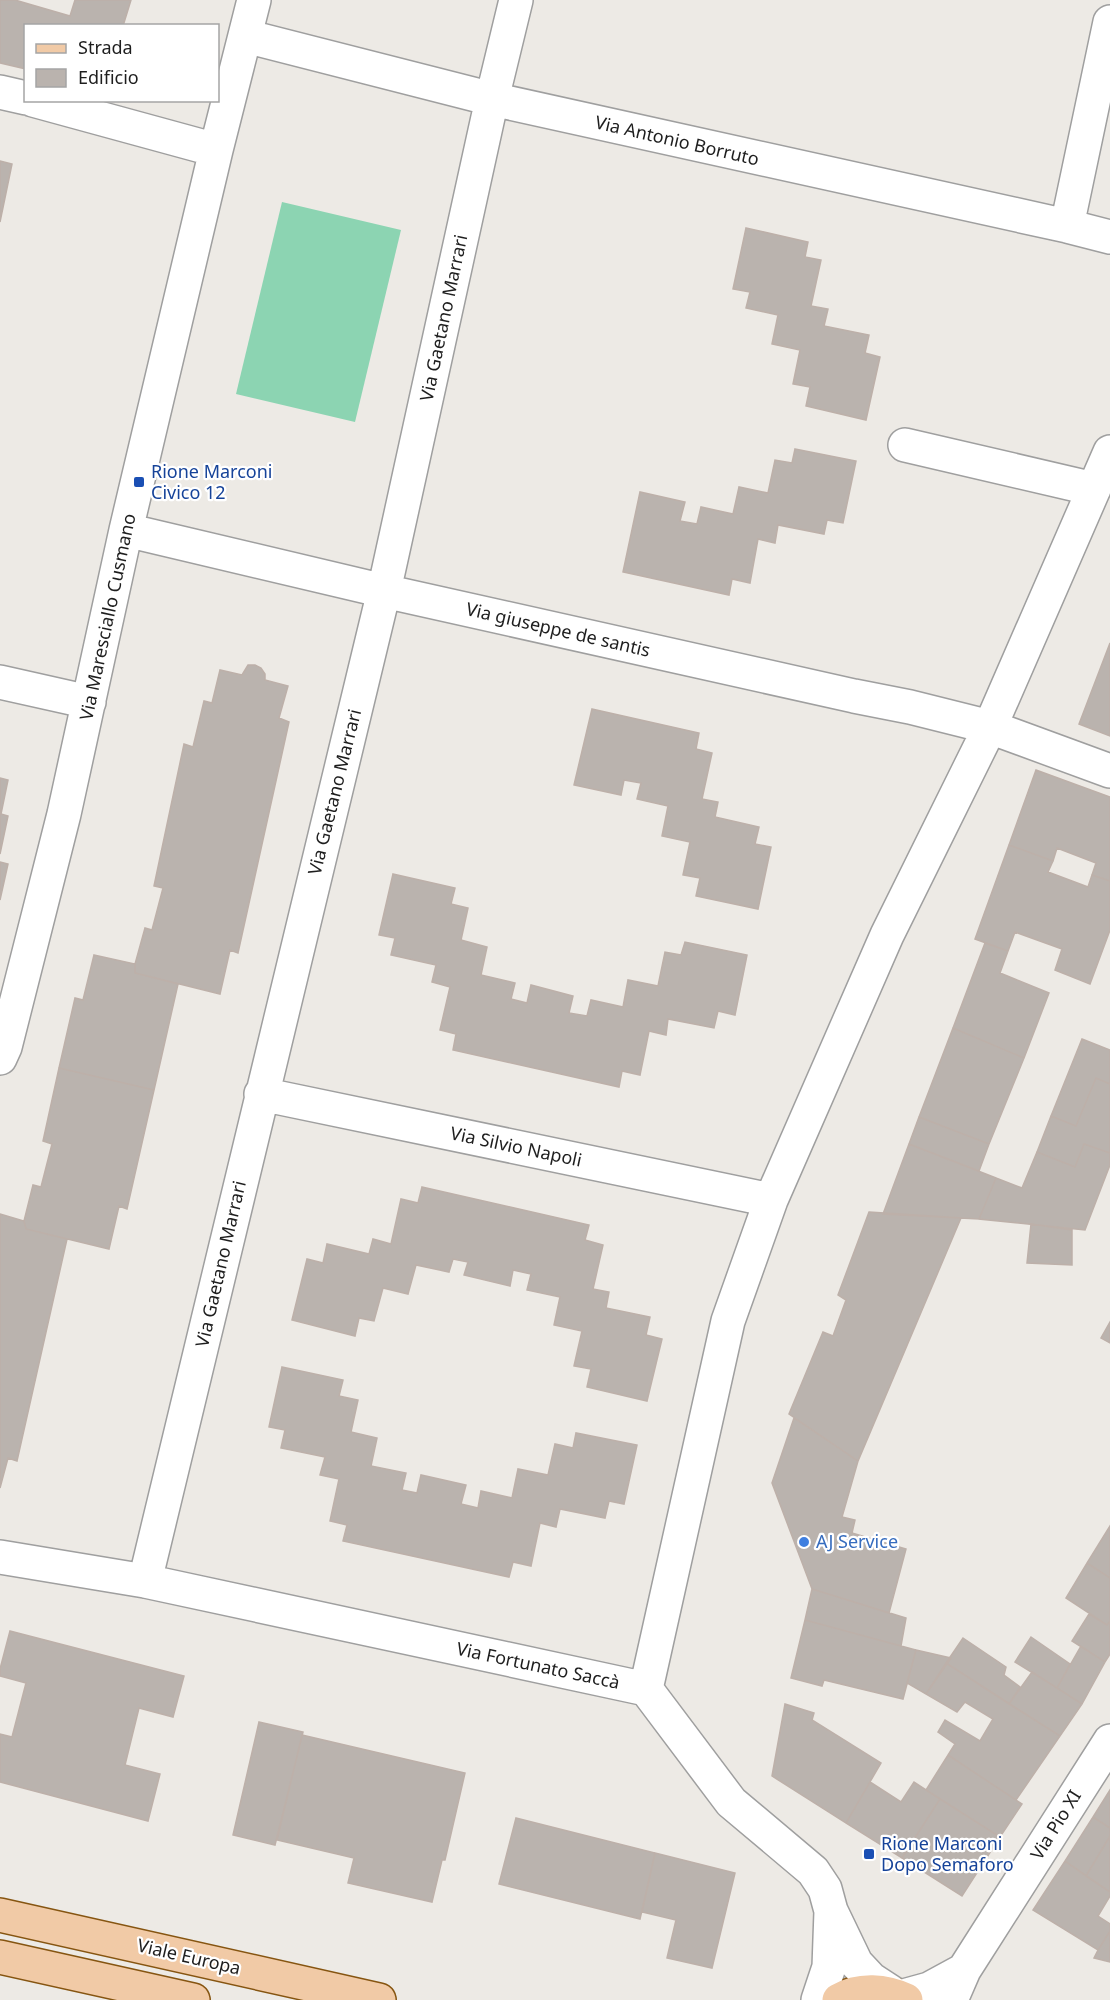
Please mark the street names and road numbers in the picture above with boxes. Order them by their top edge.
street label: Via Antonio Borruto [593,109,762,171]
street label: Via Gaetano Marrari [414,232,472,403]
street label: Via Maresciallo Cusmano [73,511,141,722]
street label: Via giuseppe de santis [464,596,653,662]
street label: Via Gaetano Marrari [302,706,366,877]
street label: Via Silvio Napoli [448,1120,584,1172]
street label: Via Gaetano Marrari [189,1178,251,1349]
street label: Via Fortunato Saccà [454,1636,622,1694]
street label: Via Pio XI [1024,1785,1086,1864]
street label: Viale Europa [135,1932,243,1980]

